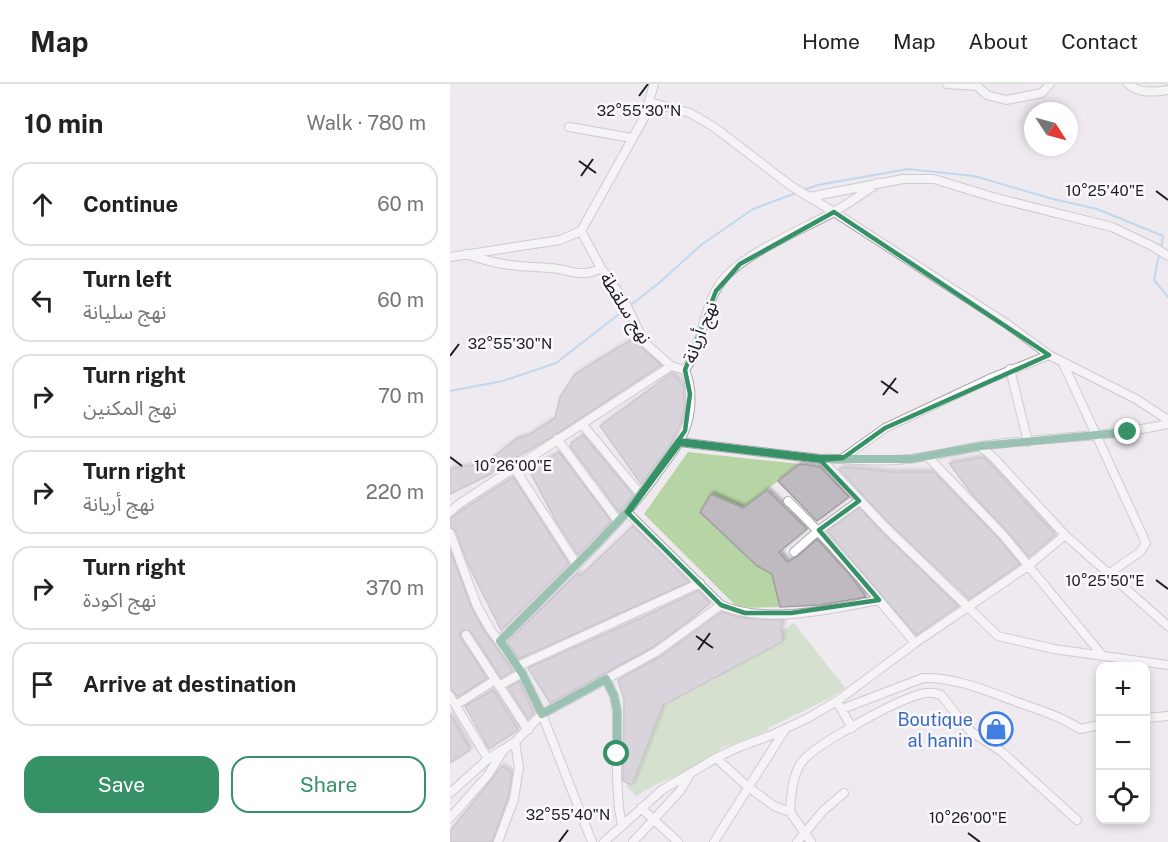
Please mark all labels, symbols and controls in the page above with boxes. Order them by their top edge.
text: Map [30,25,89,58]
text: Home [802,29,860,54]
text: Map [893,29,936,54]
text: About [969,29,1028,54]
text: Contact [1061,29,1138,54]
text: 32°55'30"N [597,102,681,119]
north arrow [1024,102,1078,156]
text: 10 min [24,108,103,139]
text: Walk · 780 m [307,111,426,135]
text: 10°25'40"E [1066,182,1144,199]
icon: ahead [26,188,59,221]
text: Continue [83,191,178,217]
text: 60 m [377,192,424,216]
text: Turn left [83,266,172,292]
street label: نهج سلقطة [593,269,656,349]
icon: left [26,284,59,317]
text: 60 m [377,288,424,312]
street label: نهج أريانة [678,298,724,367]
text: نهج سليانة [83,300,166,324]
text: 32°55'30"N [468,335,552,352]
text: Turn right [83,362,186,388]
icon: right [26,380,59,413]
text: 70 m [378,384,424,408]
text: نهج المكنين [83,396,177,420]
route end [1114,418,1140,444]
text: 10°26'00"E [474,457,552,474]
text: Turn right [83,458,186,484]
icon: right [26,476,59,509]
text: 220 m [366,480,424,504]
text: نهج أريانة [83,492,155,516]
text: Turn right [83,554,186,580]
icon: right [26,572,59,605]
text: 10°25'50"E [1066,572,1144,589]
text: 370 m [366,576,424,600]
text: نهج اكودة [83,588,156,612]
map controls [1096,662,1150,824]
button: + [1096,662,1150,716]
icon: arrive [26,668,59,701]
text: Arrive at destination [83,671,296,697]
place label: Boutique al hanin [897,709,973,751]
shop icon: Boutique al hanin [978,711,1014,747]
button: − [1096,716,1150,770]
route start [603,740,629,766]
button: Save [24,756,219,813]
button: Share [231,756,426,813]
button: locate [1096,770,1150,824]
text: 32°55'40"N [526,806,610,823]
text: 10°26'00"E [929,809,1007,826]

